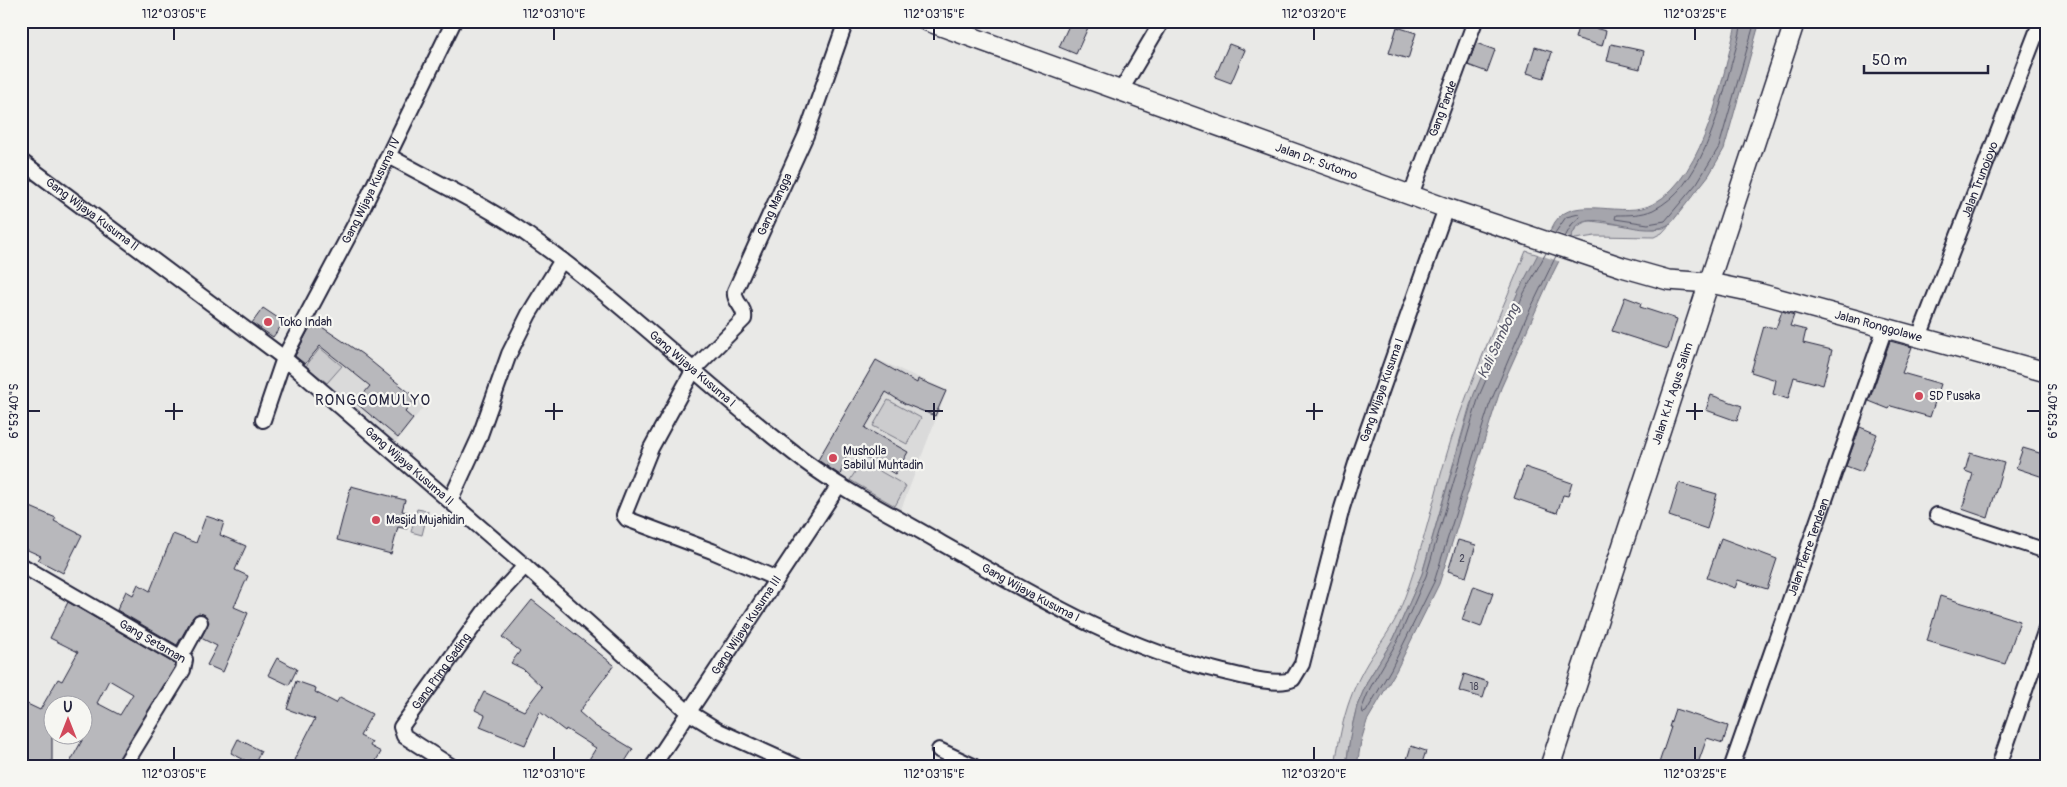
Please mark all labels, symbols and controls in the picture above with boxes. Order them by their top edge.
text: 112°03'05"E [142,7,206,22]
text: 112°03'10"E [523,7,585,22]
text: 112°03'15"E [904,7,964,22]
text: 112°03'20"E [1282,7,1346,22]
text: 112°03'25"E [1664,7,1726,22]
scale bar [1864,42,1988,74]
text: 50 m [1872,51,1907,70]
street label: Gang Pande [1426,79,1460,139]
street label: Gang Wijaya Kusuma IV [339,135,404,247]
street label: Jalan Trunojoyo [1959,139,2002,219]
street label: Jalan Dr. Sutomo [1273,140,1360,184]
street label: Gang Mangga [754,170,796,238]
street label: Gang Wijaya Kusuma II [42,175,142,255]
water label: Kali Sambong [1474,300,1523,381]
street label: Jalan Ronggolawe [1833,307,1924,346]
place label: Toko Indah [278,315,332,330]
marker: Toko Indah [262,316,274,328]
street label: Gang Wijaya Kusuma I [646,328,738,411]
street label: Gang Wijaya Kusuma I [1357,336,1407,444]
street label: Jalan K.H. Agus Salim [1649,340,1697,447]
text: 6°53'40"S [7,384,22,438]
text: 6°53'40"S [2046,384,2061,438]
place label: SD Pusaka [1929,389,1981,404]
marker: SD Pusaka [1913,390,1925,402]
district label: RONGGOMULYO [315,391,431,410]
street label: Gang Wijaya Kusuma II [361,424,456,509]
place label: Musholla Sabilul Muhtadin [843,444,924,473]
marker: Musholla Sabilul Muhtadin [827,452,839,464]
street label: Jalan Pierre Tendean [1785,496,1833,598]
place label: Masjid Mujahidin [386,513,465,528]
marker: Masjid Mujahidin [370,514,382,526]
house number: 2 [1459,553,1465,565]
street label: Gang Wijaya Kusuma I [979,561,1082,626]
street label: Gang Wijaya Kusuma III [708,573,785,678]
street label: Gang Setaman [116,616,189,667]
street label: Gang Pring Gading [409,630,474,713]
house number: 18 [1470,681,1478,693]
north arrow [42,694,92,744]
text: U [63,699,73,716]
text: 112°03'05"E [142,767,206,782]
text: 112°03'10"E [523,767,585,782]
text: 112°03'15"E [904,767,964,782]
text: 112°03'20"E [1282,767,1346,782]
text: 112°03'25"E [1664,767,1726,782]

